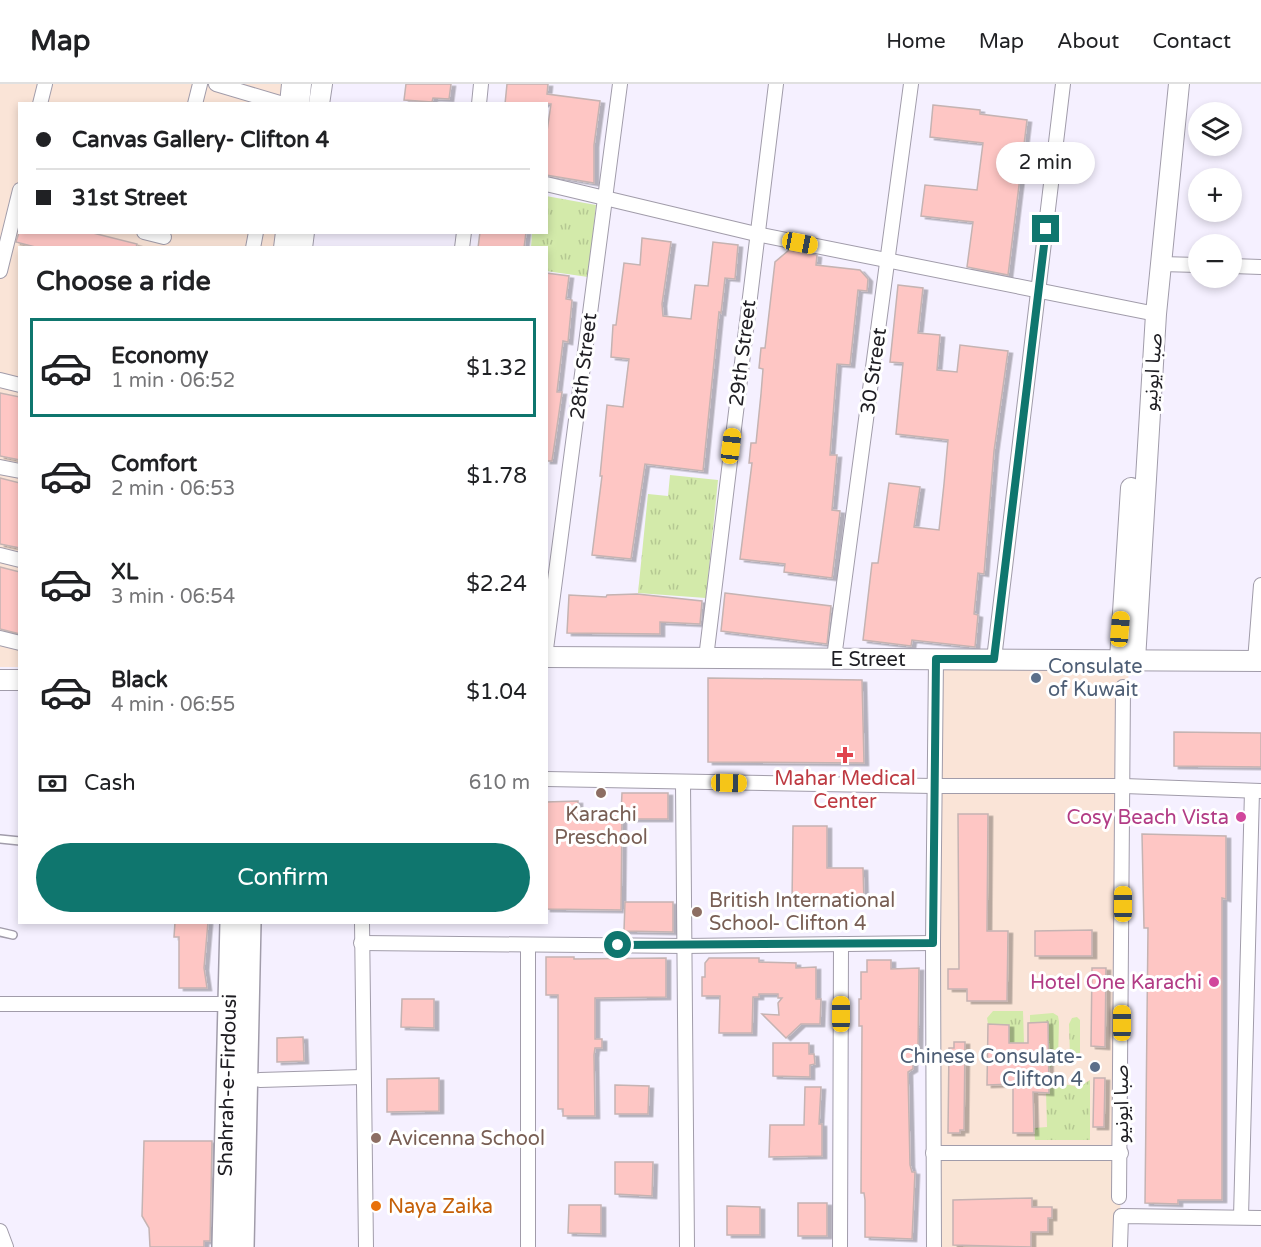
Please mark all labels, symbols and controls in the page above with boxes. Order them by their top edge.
text: Map [30,24,90,58]
text: Home [886,29,946,54]
text: Map [979,29,1024,54]
text: About [1057,29,1119,54]
text: Contact [1152,29,1231,54]
map controls [1188,102,1242,288]
button: layers [1188,102,1242,156]
text: Canvas Gallery- Clifton 4 [72,127,329,153]
callout: 2 min [996,142,1096,184]
text: 2 min [1019,151,1072,175]
button: + [1188,168,1242,222]
text: 31st Street [72,185,187,211]
route end [1032,215,1059,242]
car [781,231,819,255]
button: − [1188,234,1242,288]
text: Choose a ride [36,265,211,298]
street label: 29th Street [725,298,761,408]
street label: 28th Street [566,311,602,421]
street label: 30 Street [856,326,892,416]
street label: صبا ایونیو [1138,332,1168,412]
icon: car [39,341,93,395]
text: Economy [111,343,208,369]
text: $1.32 [466,355,527,381]
text: 1 min · 06:52 [111,369,235,393]
car [720,427,742,465]
icon: car [39,449,93,503]
text: Comfort [111,451,197,477]
text: $1.78 [466,463,527,489]
text: 2 min · 06:53 [111,477,235,501]
icon: car [39,557,93,611]
text: XL [111,559,138,585]
text: $2.24 [466,571,527,597]
text: 3 min · 06:54 [111,585,235,609]
car [1109,610,1131,648]
street label: E Street [830,648,906,672]
place label: Consulate of Kuwait [1048,655,1143,702]
icon: car [39,665,93,719]
text: Black [111,667,168,693]
marker: Consulate of Kuwait [1029,671,1043,685]
text: $1.04 [466,679,527,705]
text: 4 min · 06:55 [111,693,235,717]
marker: Mahar Medical Center [836,746,854,764]
icon: cash [36,767,69,800]
place label: Mahar Medical Center [774,767,916,814]
text: Cash [84,770,136,796]
text: 610 m [469,771,530,795]
car [711,774,747,792]
marker: Karachi Preschool [594,786,608,800]
place label: Karachi Preschool [554,803,648,850]
place label: Cosy Beach Vista [1066,806,1229,830]
marker: Cosy Beach Vista [1234,810,1248,824]
button: Confirm [36,843,530,912]
car [1114,886,1132,922]
place label: British International School- Clifton 4 [709,889,895,936]
marker: British International School- Clifton 4 [690,905,704,919]
route start [604,931,631,958]
place label: Hotel One Karachi [1030,971,1202,995]
marker: Hotel One Karachi [1207,975,1221,989]
street label: Shahrah-e-Firdousi [214,994,242,1177]
car [832,996,850,1032]
car [1113,1005,1131,1041]
place label: Chinese Consulate- Clifton 4 [900,1045,1083,1092]
marker: Chinese Consulate- Clifton 4 [1088,1060,1102,1074]
street label: صبا ایونیو [1110,1065,1134,1143]
place label: Avicenna School [388,1127,545,1151]
marker: Avicenna School [369,1131,383,1145]
place label: Naya Zaika [388,1195,493,1219]
marker: Naya Zaika [369,1199,383,1213]

